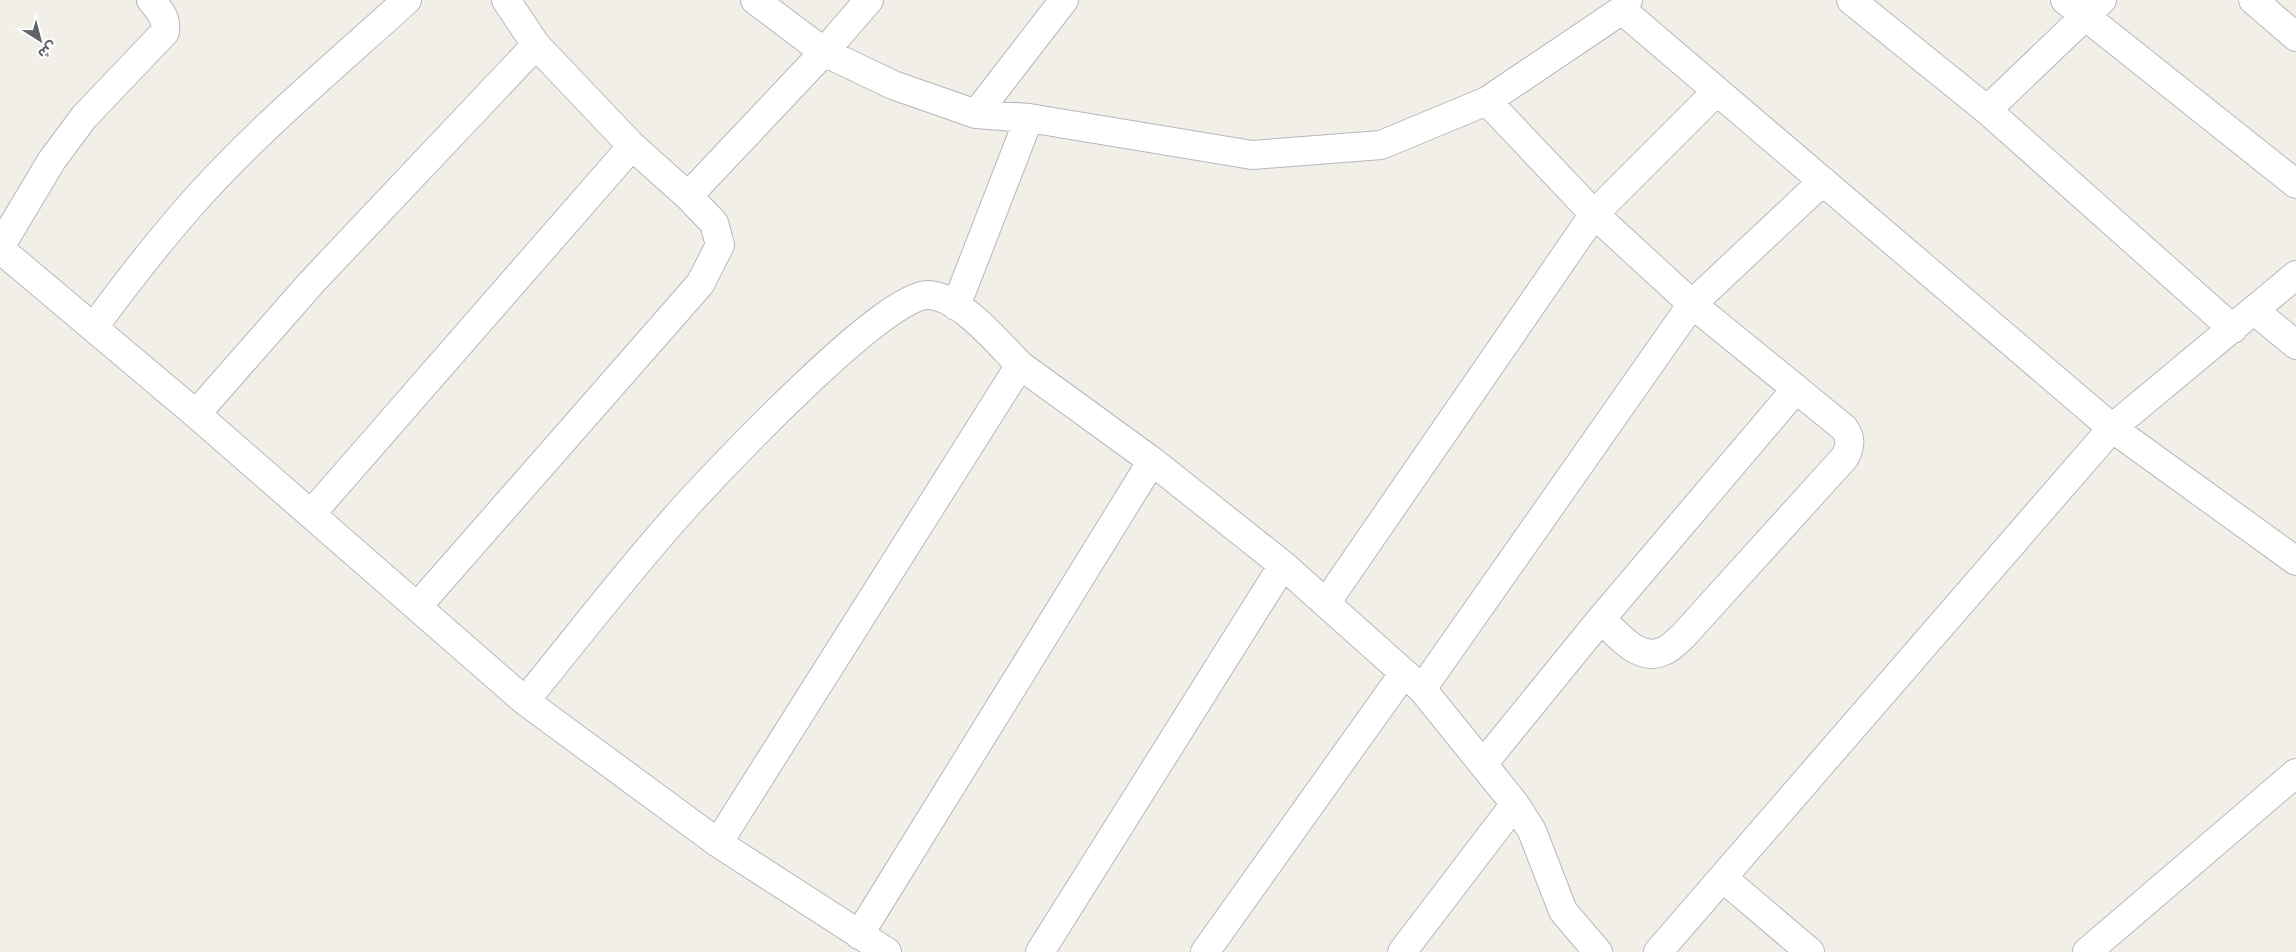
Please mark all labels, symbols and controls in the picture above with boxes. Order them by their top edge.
north arrow [15,15,65,65]
text: ش [35,38,60,63]

